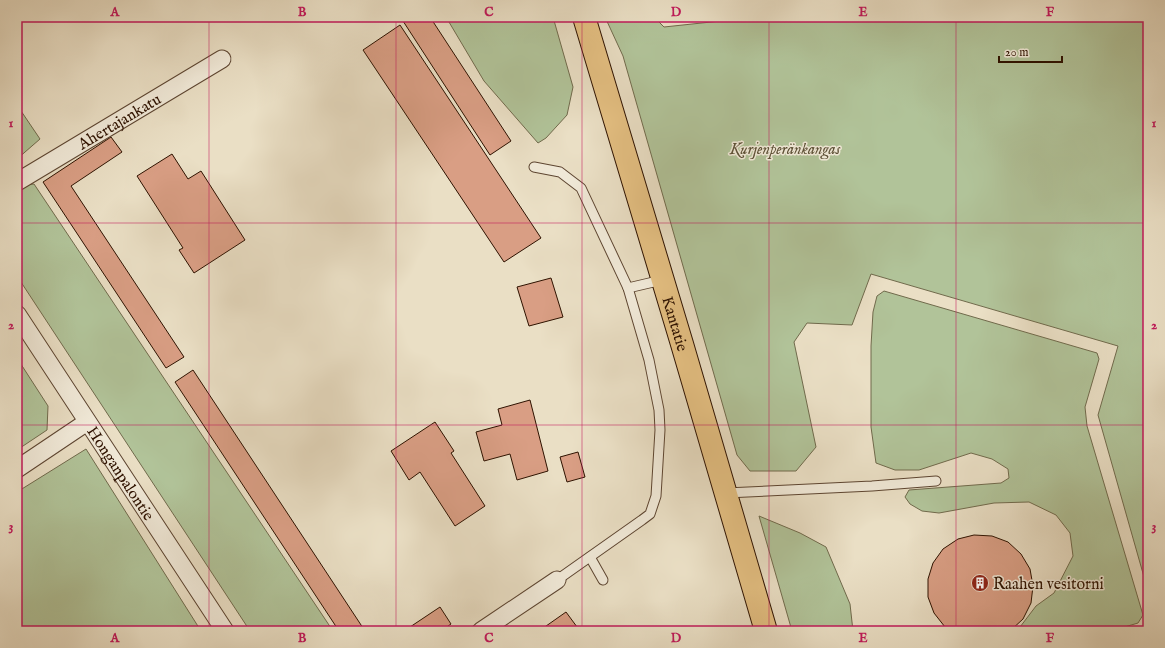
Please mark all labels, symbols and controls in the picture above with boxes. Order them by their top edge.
text: A [110,4,121,21]
text: B [298,4,307,21]
text: C [484,4,494,21]
text: D [671,4,682,21]
text: E [858,4,868,21]
text: F [1046,4,1055,21]
scale bar [999,38,1062,64]
text: 20 m [1005,45,1028,60]
street label: Ahertajankatu [74,90,165,156]
text: 1 [9,115,14,132]
text: 1 [1152,115,1157,132]
park label: Kurjenperänkangas [729,140,841,160]
street label: Kantatie [656,294,692,354]
text: 2 [8,317,14,334]
text: 2 [1151,317,1157,334]
street label: Honganpalontie [81,423,158,525]
text: 3 [9,518,14,535]
text: 3 [1152,518,1157,535]
building icon: Raahen vesitorni [970,573,990,593]
place label: Raahen vesitorni [993,575,1104,595]
text: A [110,630,121,647]
text: B [298,630,307,647]
text: C [484,630,494,647]
text: D [671,630,682,647]
text: E [858,630,868,647]
text: F [1046,630,1055,647]

